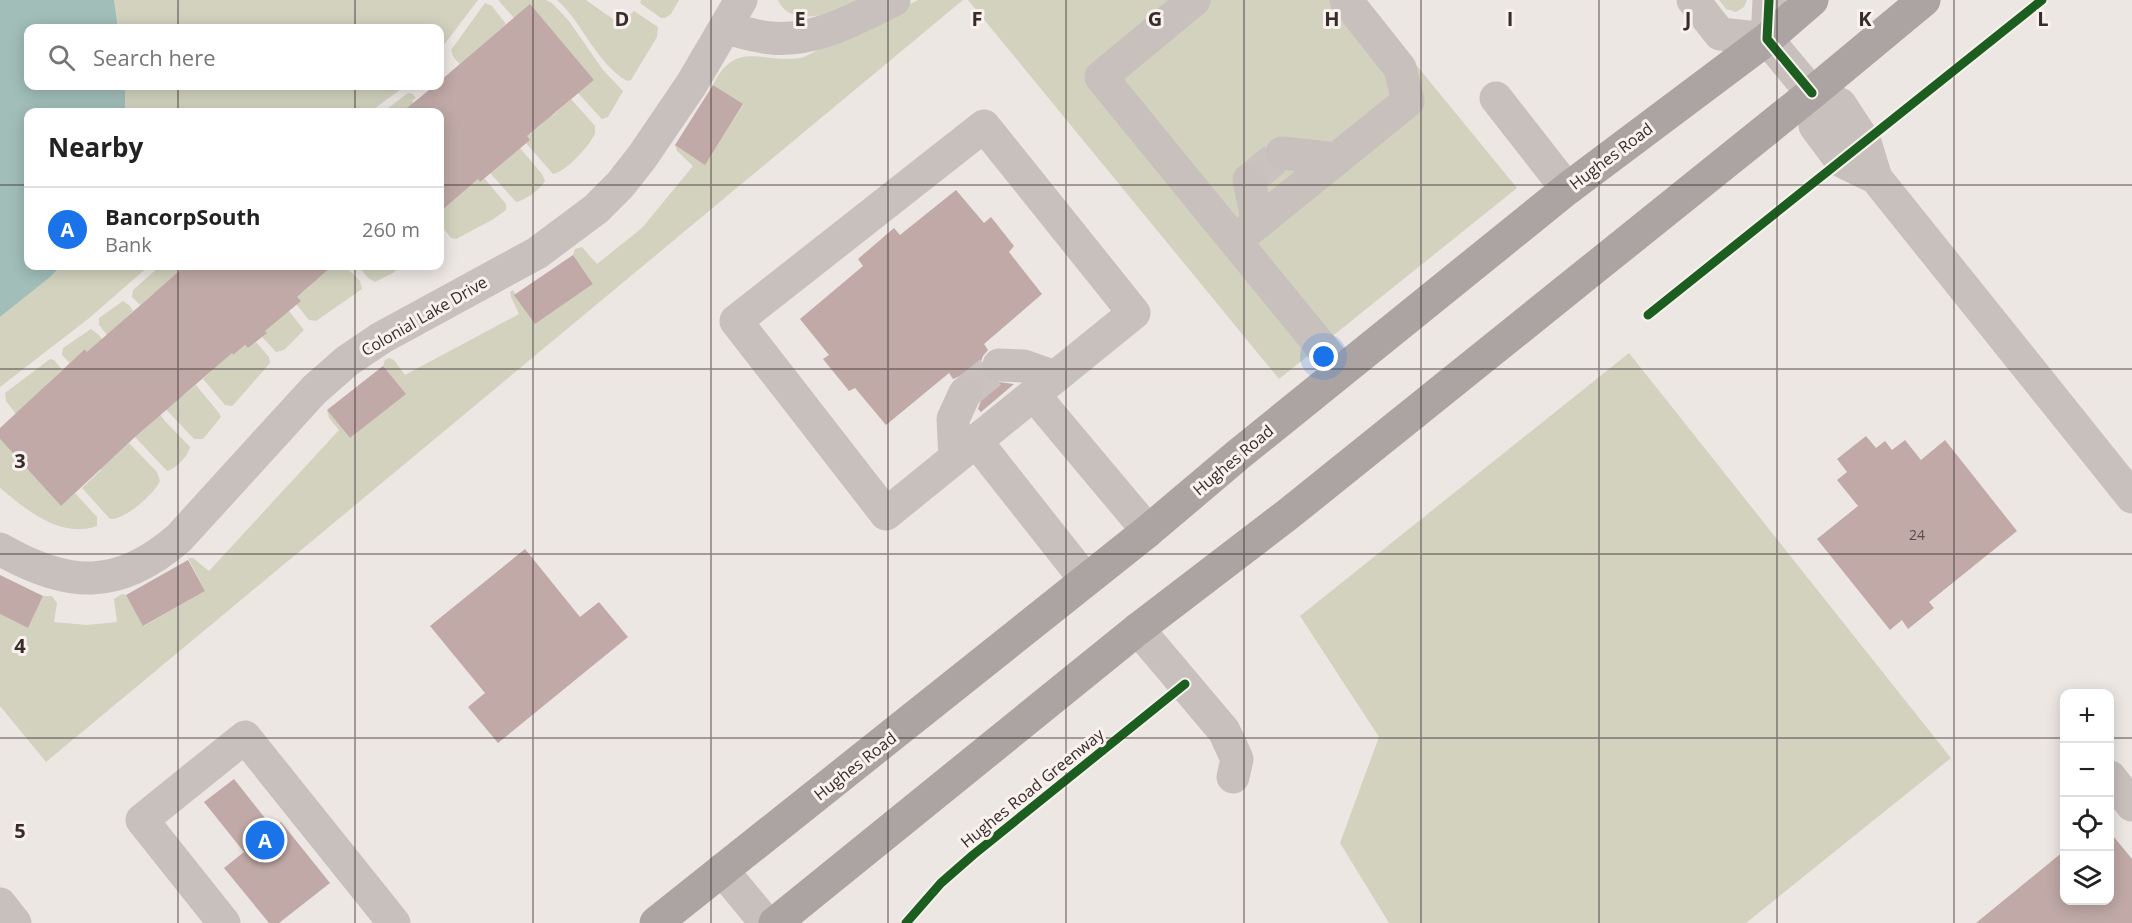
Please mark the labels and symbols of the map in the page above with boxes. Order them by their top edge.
text: D [615,5,629,32]
text: E [794,5,806,32]
text: F [972,5,982,32]
text: G [1148,5,1162,32]
text: H [1324,5,1340,32]
text: I [1507,5,1513,32]
text: J [1683,5,1691,32]
text: K [1858,5,1872,32]
text: L [2037,5,2049,32]
street label: Hughes Road [1565,117,1657,195]
street label: Colonial Lake Drive [357,271,491,361]
your location [1309,342,1338,371]
street label: Hughes Road [1188,420,1278,500]
text: 3 [14,447,26,474]
house number: 24 [1909,525,1925,544]
text: 4 [14,632,26,659]
street label: Hughes Road Greenway [956,723,1109,853]
street label: Hughes Road [809,727,901,805]
text: 5 [14,817,26,844]
pin: A [246,818,284,862]

